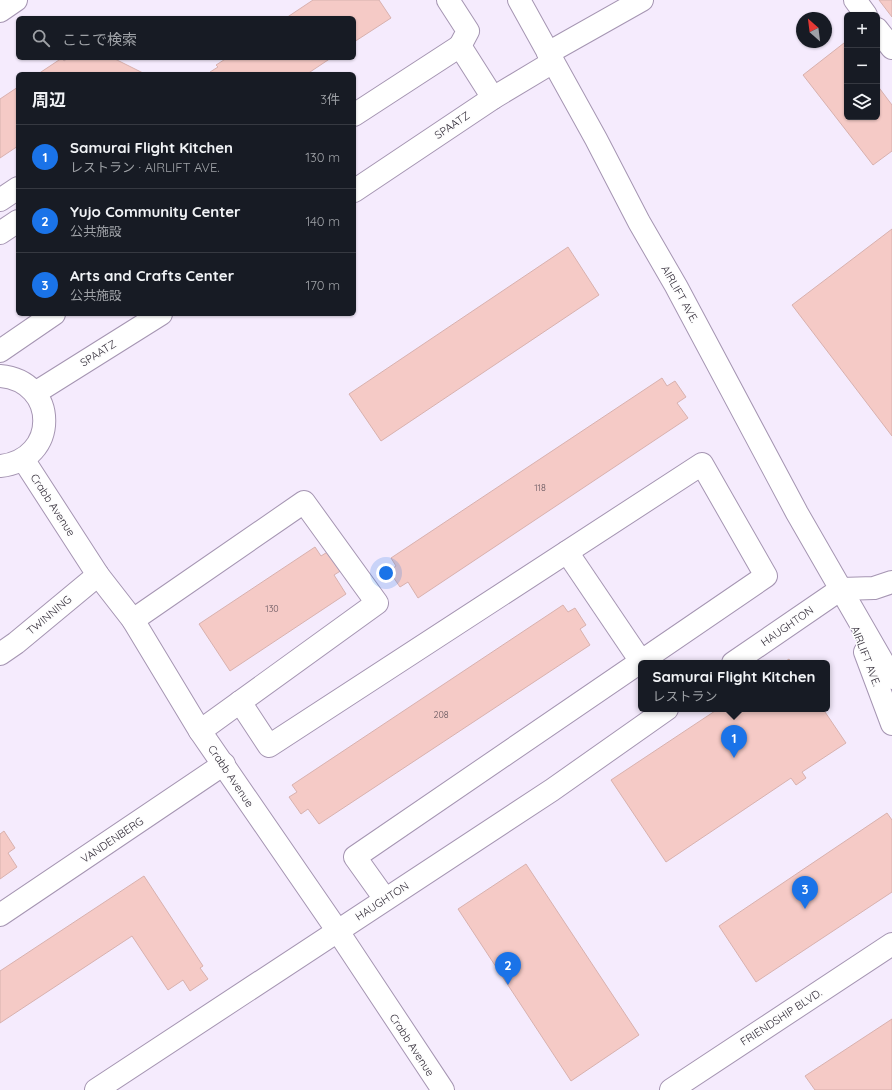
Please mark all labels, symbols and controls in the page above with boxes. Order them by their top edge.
north arrow [796,12,832,48]
map controls [844,12,880,120]
button: + [844,12,880,48]
search box [16,16,356,60]
icon: search [30,27,52,49]
text: ここで検索 [62,30,137,49]
button: − [844,48,880,84]
button: layers [844,84,880,120]
text: 周辺 [32,89,66,110]
text: 3件 [320,91,340,107]
street label: SPAATZ [432,108,472,142]
text: Samurai Flight Kitchen [70,138,233,157]
text: 1 [42,149,48,165]
text: 130 m [305,149,340,165]
text: レストラン · AIRLIFT AVE. [70,159,220,175]
text: Yujo Community Center [70,202,241,221]
text: 2 [41,213,49,229]
text: 140 m [305,213,340,229]
text: 公共施設 [70,223,122,239]
street label: AIRLIFT AVE. [658,263,702,325]
text: Arts and Crafts Center [70,266,234,285]
text: 3 [42,277,48,293]
text: 170 m [305,277,340,293]
text: 公共施設 [70,287,122,303]
street label: SPAATZ [77,337,119,369]
street label: Crabb Avenue [28,471,78,539]
house number: 118 [534,482,546,493]
your location [376,563,396,583]
street label: TWINNING [24,592,74,638]
house number: 130 [265,603,279,614]
street label: HAUGHTON [758,603,816,649]
street label: AIRLIFT AVE. [848,624,884,688]
popup [638,660,830,712]
text: Samurai Flight Kitchen [652,667,816,686]
text: レストラン [652,688,718,704]
house number: 208 [433,709,449,720]
pin: 1 [721,725,747,758]
street label: Crabb Avenue [205,742,257,810]
street label: VANDENBERG [78,814,146,866]
pin: 3 [792,876,818,909]
street label: HAUGHTON [353,878,411,924]
pin: 2 [495,952,521,985]
street label: FRIENDSHIP BLVD. [738,985,824,1049]
street label: Crabb Avenue [387,1011,437,1079]

